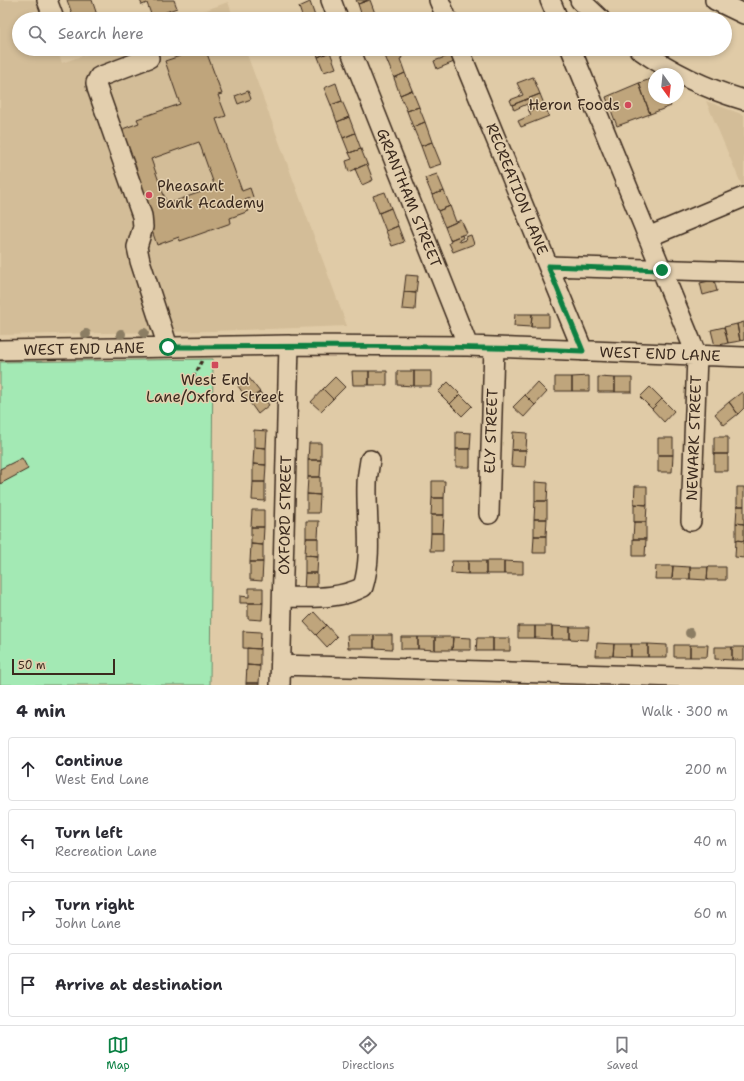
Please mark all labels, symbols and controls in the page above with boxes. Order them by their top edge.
search box [12,12,732,56]
icon: search [26,23,48,45]
text: Search here [58,24,144,44]
north arrow [648,68,684,104]
place label: Heron Foods [528,95,620,115]
marker: Heron Foods [623,100,633,110]
street label: RECREATION LANE [481,120,553,258]
street label: GRANTHAM STREET [372,125,446,271]
place label: Pheasant Bank Academy [157,176,265,213]
marker: Pheasant Bank Academy [144,190,154,200]
route end [653,261,671,279]
street label: WEST END LANE [23,338,145,360]
route start [159,338,177,356]
street label: WEST END LANE [599,342,721,366]
marker: West End Lane/Oxford Street [210,360,220,370]
place label: West End Lane/Oxford Street [146,370,284,407]
street label: NEWARK STREET [682,375,706,501]
street label: ELY STREET [480,388,502,474]
street label: OXFORD STREET [274,455,296,575]
scale bar [12,657,115,676]
text: 50 m [18,658,46,673]
text: 4 min [16,700,66,722]
text: Walk · 300 m [641,703,728,720]
text: Continue [55,751,123,771]
icon: ahead [17,758,39,780]
text: 200 m [685,761,727,778]
text: West End Lane [55,771,149,788]
text: Turn left [55,823,123,843]
icon: left [17,830,39,852]
text: 40 m [693,833,727,850]
text: Recreation Lane [55,843,157,860]
text: Turn right [55,895,135,915]
icon: right [17,902,39,924]
text: 60 m [694,905,727,922]
text: John Lane [55,915,121,932]
icon: arrive [17,974,39,996]
text: Arrive at destination [55,975,223,995]
tab: Map [106,1034,130,1073]
tab: Directions [342,1034,394,1073]
tab: Saved [607,1034,638,1073]

